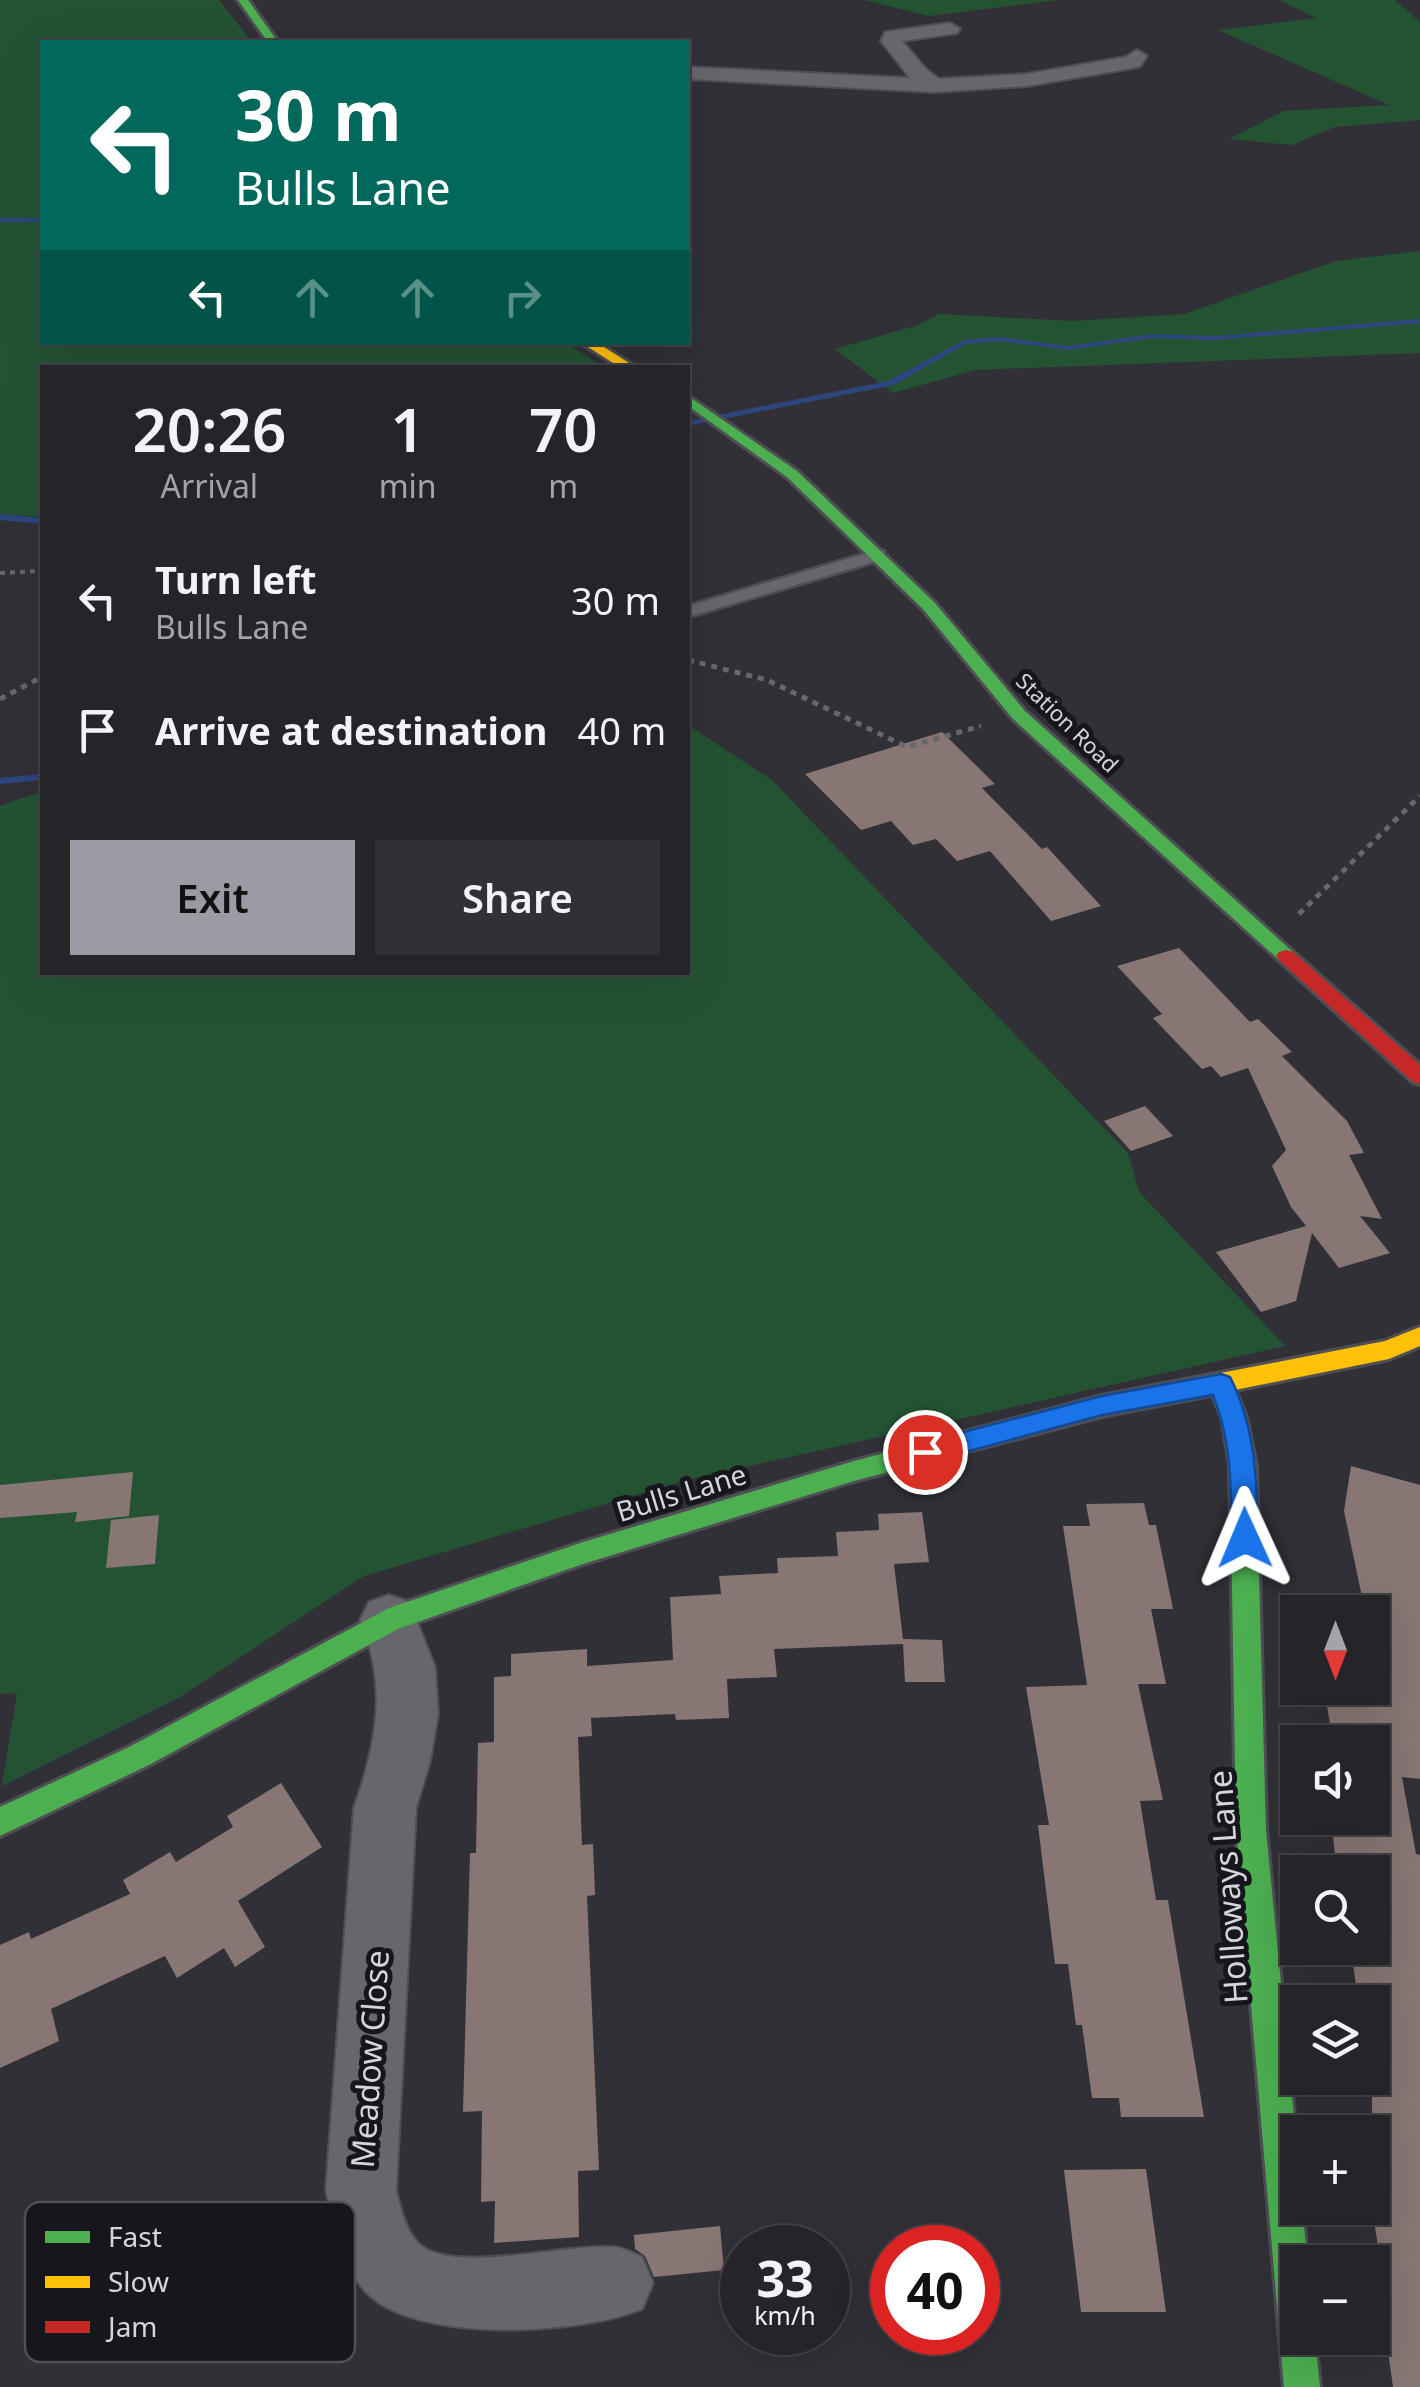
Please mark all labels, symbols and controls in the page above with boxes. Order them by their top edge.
text: 30 m [235,66,402,162]
icon: left [70,80,200,210]
text: Bulls Lane [235,157,451,218]
icon: left [180,270,235,325]
icon: ahead [285,270,340,325]
icon: ahead [390,270,445,325]
icon: right [495,270,550,325]
text: 20:26 [132,388,286,470]
text: 1 [390,388,425,470]
text: 70 [529,388,598,470]
text: Arrival [161,464,258,507]
text: min [379,464,437,507]
text: m [548,464,578,507]
text: Turn left [155,553,317,605]
icon: left [70,573,125,628]
text: 30 m [571,574,660,626]
text: Bulls Lane [155,605,308,648]
street label: Station Road [1010,666,1126,778]
icon: arrive [70,703,125,758]
text: Arrive at destination [155,704,547,756]
text: 40 m [577,704,666,756]
button: Exit [70,840,355,955]
button: Share [375,840,660,955]
pin [883,1410,968,1495]
icon: arrive [898,1425,953,1480]
street label: Bulls Lane [611,1454,751,1530]
position arrow [1193,1486,1297,1590]
north arrow [1280,1595,1390,1705]
map controls [1280,1595,1390,2355]
button: sound [1280,1725,1390,1835]
street label: Holloways Lane [1197,1769,1257,2005]
button: search [1280,1855,1390,1965]
street label: Meadow Close [340,1949,398,2169]
button: layers [1280,1985,1390,2095]
button: + [1280,2115,1390,2225]
legend [25,2202,355,2362]
text: Fast [108,2217,162,2255]
speed limit sign: 40 [870,2225,1000,2355]
text: 33 [756,2244,814,2312]
button: − [1280,2245,1390,2355]
text: Slow [108,2262,169,2300]
text: km/h [754,2298,816,2332]
text: Jam [105,2307,158,2345]

